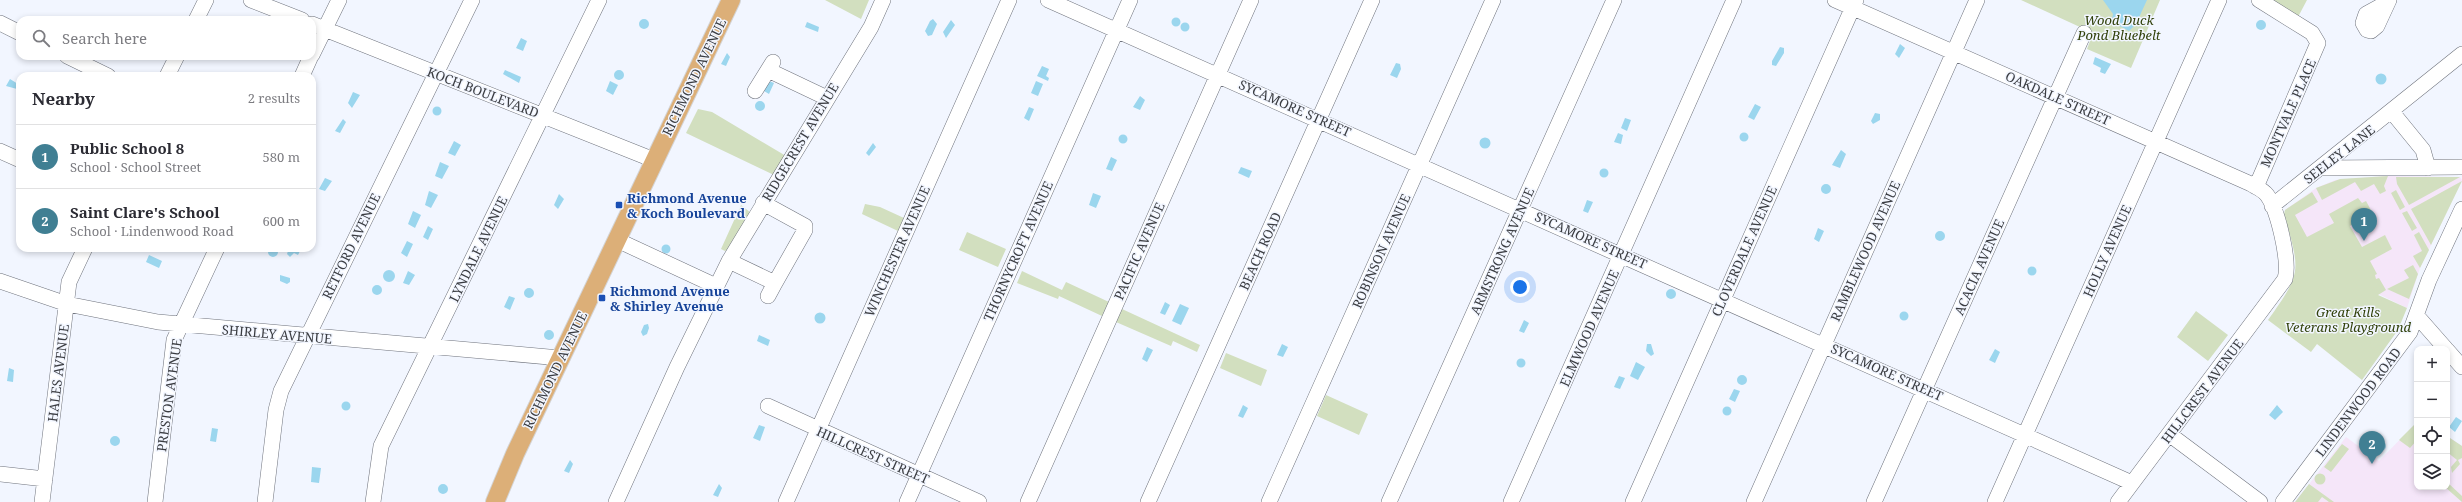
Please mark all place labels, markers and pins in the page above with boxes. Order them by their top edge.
place label: Richmond Avenue & Koch Boulevard [627,189,747,222]
marker: Richmond Avenue & Koch Boulevard [614,200,624,210]
pin: 1 [2351,208,2377,241]
place label: Richmond Avenue & Shirley Avenue [610,282,730,315]
marker: Richmond Avenue & Shirley Avenue [597,293,607,303]
pin: 2 [2359,431,2385,464]

